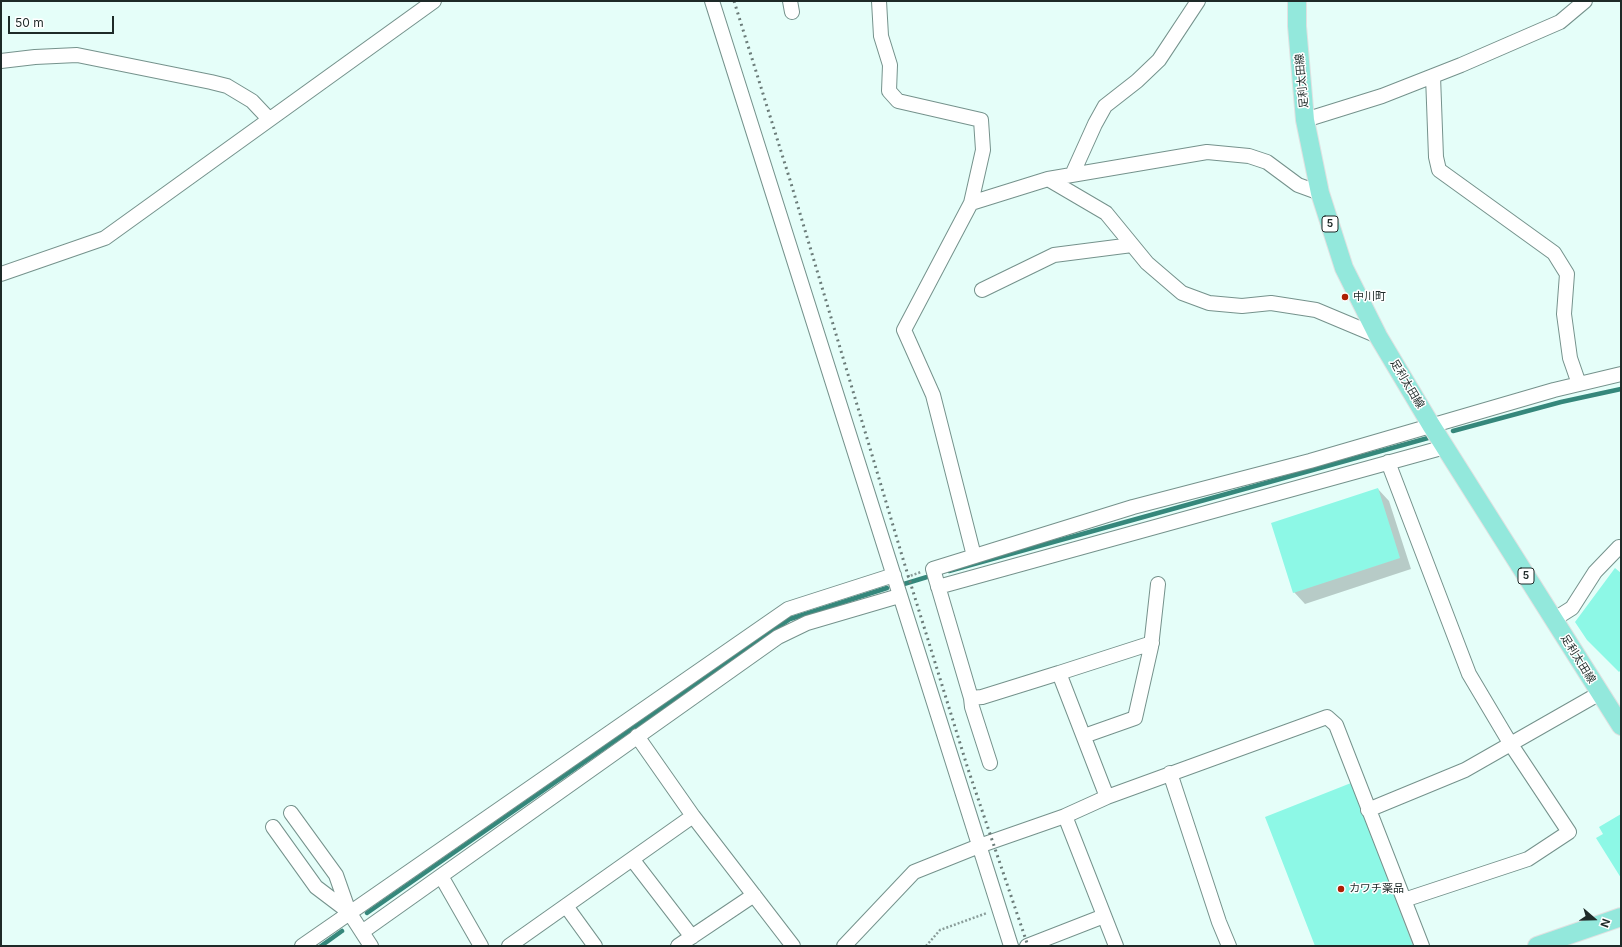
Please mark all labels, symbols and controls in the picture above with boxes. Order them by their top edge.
scale bar [10,8,116,34]
text: 50 m [15,15,44,30]
street label: 足利太田線 [1293,53,1311,109]
road number: 5 [1322,216,1338,232]
place label: 中川町 [1353,290,1386,304]
marker: 中川町 [1340,292,1350,302]
street label: 足利太田線 [1387,357,1427,411]
road number: 5 [1518,568,1534,584]
street label: 足利太田線 [1558,632,1598,686]
place label: カワチ薬品 [1349,882,1404,896]
marker: カワチ薬品 [1336,884,1346,894]
north arrow [1574,899,1614,939]
text: N [1597,917,1613,929]

